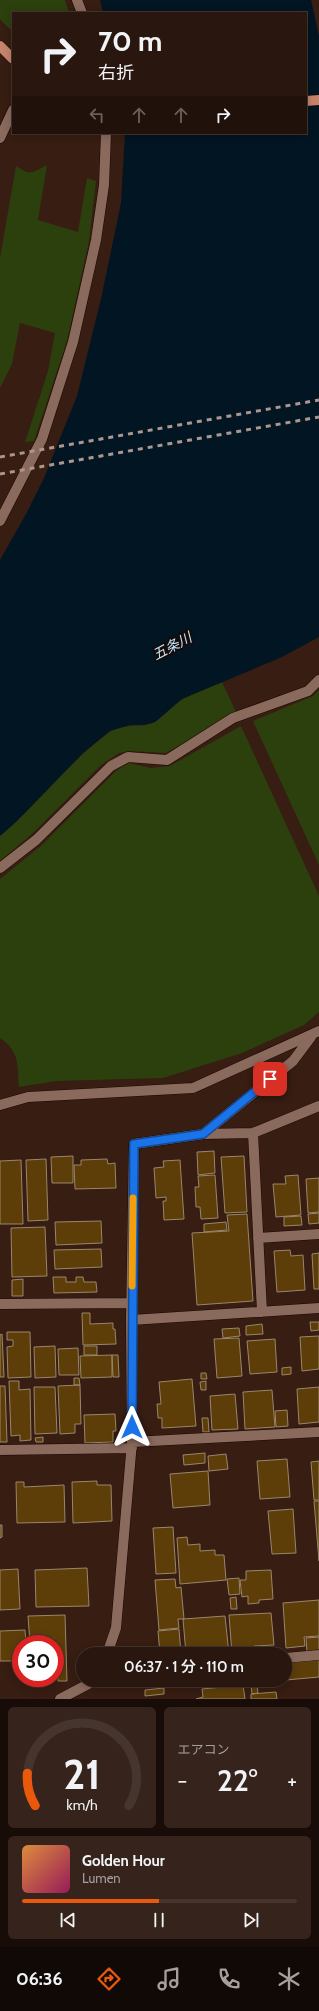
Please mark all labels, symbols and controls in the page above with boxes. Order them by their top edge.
text: 70 m [98,24,162,58]
icon: right [32,28,84,80]
text: 右折 [98,62,134,84]
icon: left [86,104,108,126]
icon: ahead [128,104,150,126]
icon: ahead [170,104,192,126]
icon: right [212,104,234,126]
water label: 五条川 [149,627,197,664]
pin [253,1062,287,1096]
icon: arrive [259,1068,281,1090]
position arrow [111,1406,153,1448]
speed limit sign: 30 [12,1635,64,1687]
text: 06:37 · 1 分 · 110 m [124,1658,244,1676]
text: エアコン [178,1741,230,1757]
text: 21 [63,1748,100,1798]
text: 22° [217,1762,257,1799]
text: − [178,1767,187,1794]
text: + [287,1767,297,1794]
text: km/h [66,1795,97,1813]
text: Golden Hour [82,1852,165,1870]
text: Lumen [82,1870,121,1886]
icon: previous [57,1909,79,1931]
icon: pause [148,1909,170,1931]
icon: next [240,1909,262,1931]
icon: directions [95,1965,123,1993]
icon: music [155,1965,183,1993]
icon: phone [215,1965,243,1993]
icon: climate [275,1965,303,1993]
text: 06:36 [16,1968,63,1990]

